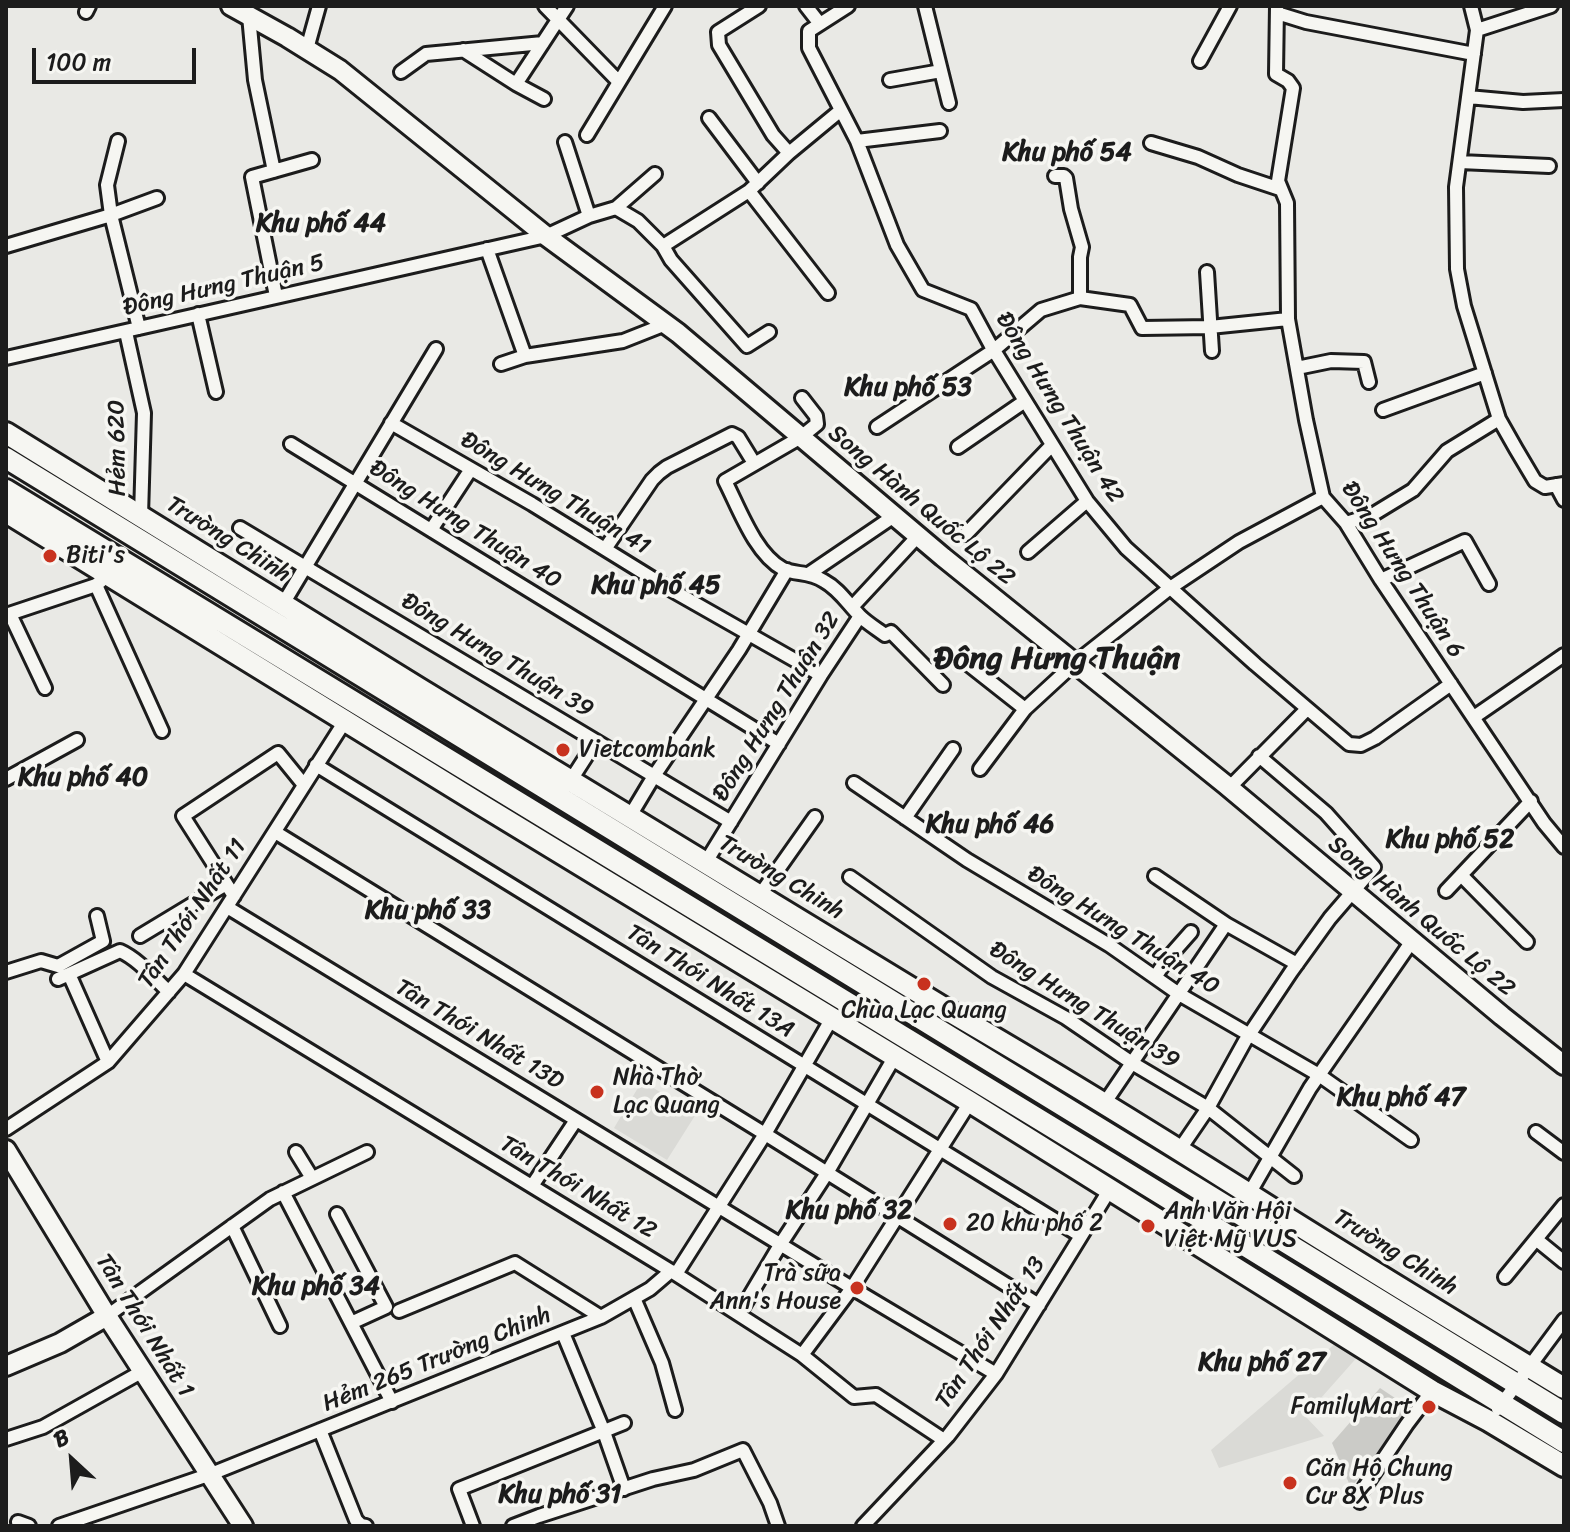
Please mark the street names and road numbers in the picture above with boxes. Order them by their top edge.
street label: Đông Hưng Thuận 5 [121,249,327,323]
street label: Đông Hưng Thuận 42 [989,307,1129,509]
street label: Hẻm 620 [103,399,133,497]
street label: Song Hành Quốc Lộ 22 [822,419,1020,593]
street label: Đông Hưng Thuận 41 [455,426,655,562]
street label: Đông Hưng Thuận 40 [364,454,566,596]
street label: Đông Hưng Thuận 6 [1334,476,1470,664]
street label: Trường Chinh [161,490,295,590]
street label: Đông Hưng Thuận 39 [396,587,598,725]
street label: Đông Hưng Thuận 32 [707,607,847,807]
street label: Trường Chinh [713,829,849,927]
street label: Song Hành Quốc Lộ 22 [1322,830,1520,1004]
street label: Tân Thới Nhất 11 [132,834,254,994]
street label: Đông Hưng Thuận 40 [1022,860,1224,1002]
street label: Tân Thới Nhất 13A [621,919,799,1045]
street label: Đông Hưng Thuận 39 [983,936,1185,1076]
street label: Tân Thới Nhất 13D [390,973,568,1097]
street label: Tân Thới Nhất 12 [495,1130,661,1246]
street label: Trường Chinh [1328,1203,1462,1303]
street label: Tân Thới Nhất 1 [88,1249,200,1403]
street label: Tân Thới Nhất 13 [930,1252,1052,1414]
street label: Hẻm 265 Trường Chinh [319,1301,555,1419]

